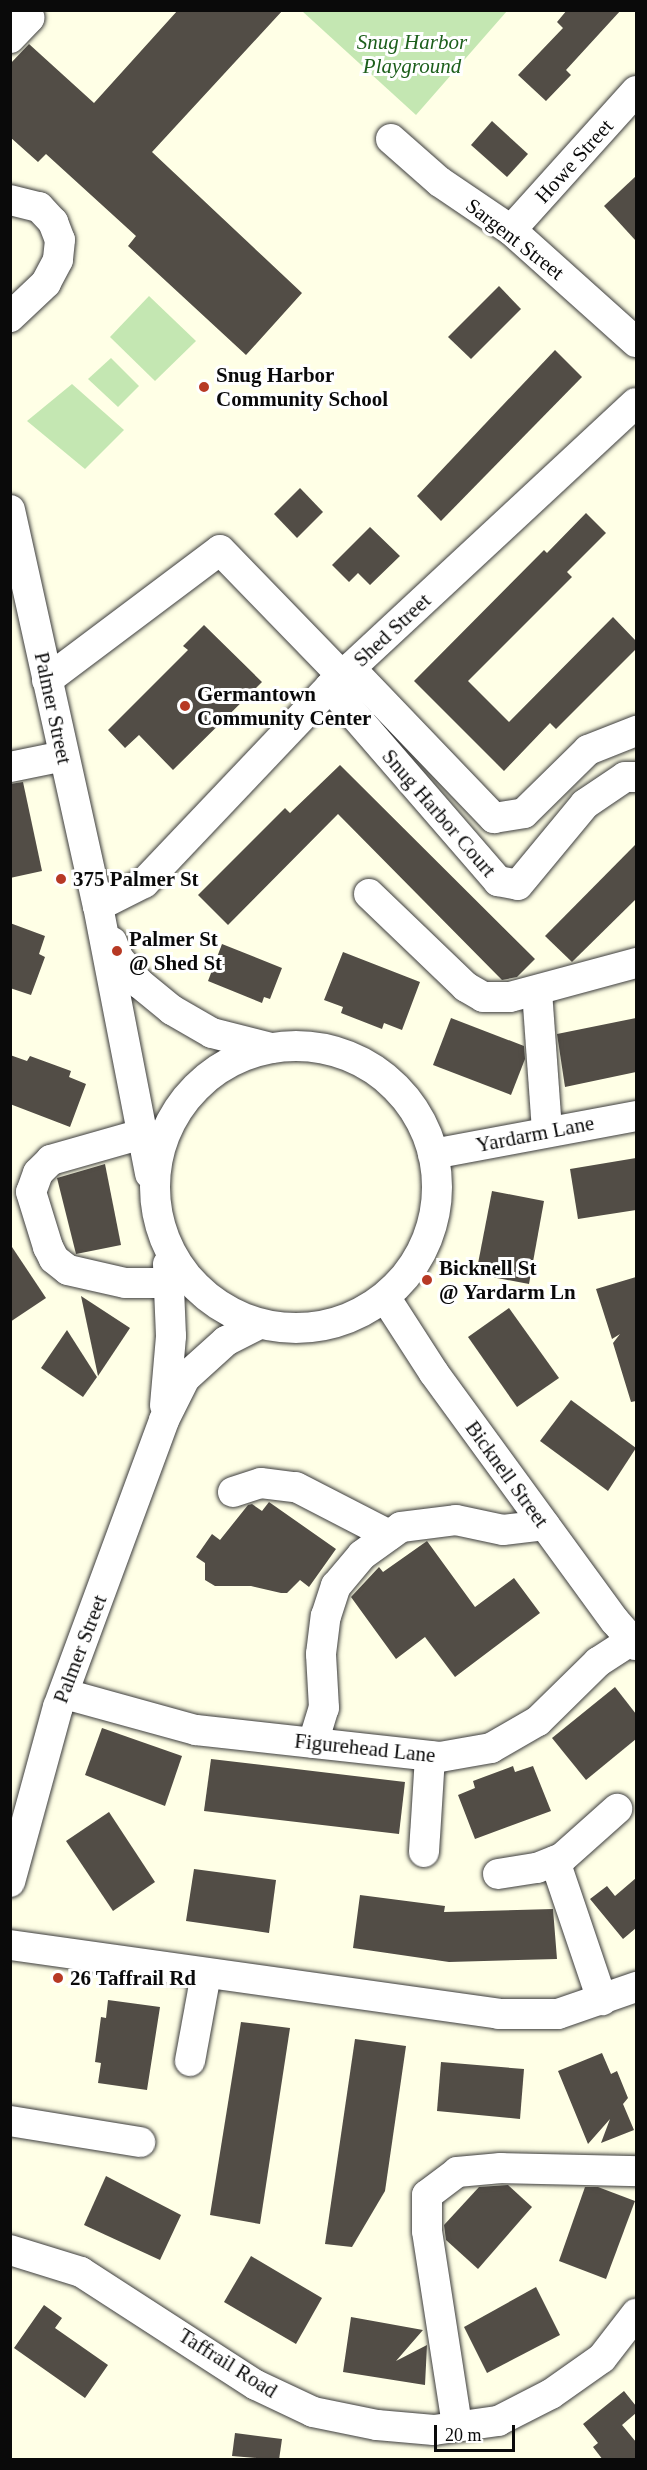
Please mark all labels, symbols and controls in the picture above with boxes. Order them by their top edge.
park label: Snug Harbor Playground [357,29,467,79]
street label: Howe Street [530,114,618,208]
street label: Sargent Street [461,193,569,285]
place label: Snug Harbor Community School [216,362,388,412]
marker: Snug Harbor Community School [197,380,211,394]
street label: Shed Street [348,588,436,672]
street label: Palmer Street [29,650,77,766]
place label: Germantown Community Center [197,681,371,731]
marker: Germantown Community Center [178,699,192,713]
street label: Snug Harbor Court [377,744,501,882]
place label: 375 Palmer St [73,866,199,892]
marker: 375 Palmer St [54,872,68,886]
place label: Palmer St @ Shed St [129,926,222,976]
marker: Palmer St @ Shed St [110,944,124,958]
street label: Yardarm Lane [474,1110,596,1158]
place label: Bicknell St @ Yardarm Ln [439,1255,576,1305]
marker: Bicknell St @ Yardarm Ln [420,1273,434,1287]
street label: Bicknell Street [460,1416,554,1532]
street label: Palmer Street [48,1591,112,1707]
street label: Figurehead Lane [293,1728,437,1768]
place label: 26 Taffrail Rd [70,1965,196,1991]
marker: 26 Taffrail Rd [51,1971,65,1985]
street label: Taffrail Road [174,2323,282,2403]
scale bar [437,2413,518,2451]
text: 20 m [445,2425,482,2445]

